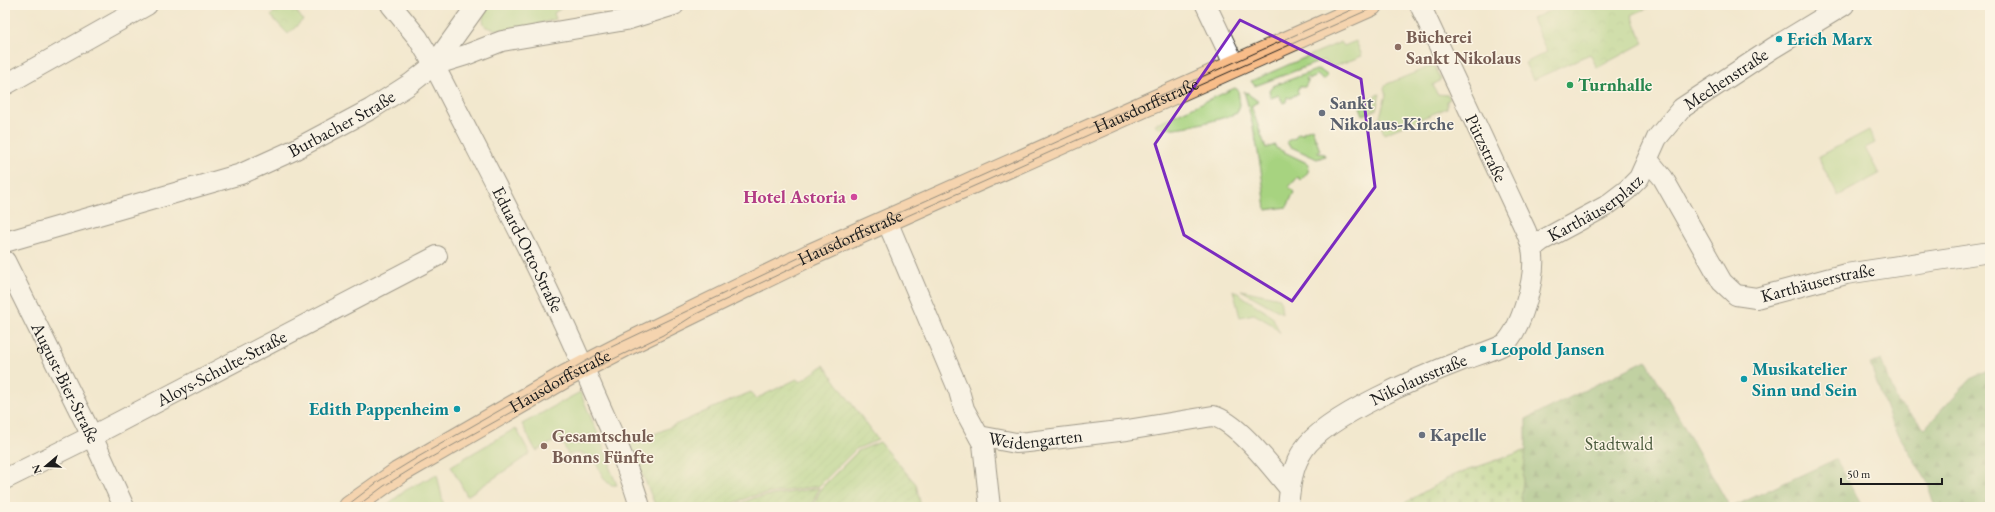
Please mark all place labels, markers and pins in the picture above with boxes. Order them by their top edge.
place label: Bücherei Sankt Nikolaus [1406,25,1521,69]
place label: Erich Marx [1787,27,1872,50]
marker: Erich Marx [1774,34,1784,44]
marker: Bücherei Sankt Nikolaus [1393,42,1403,52]
place label: Turnhalle [1578,73,1653,96]
marker: Turnhalle [1565,80,1575,90]
place label: Sankt Nikolaus-Kirche [1330,91,1454,135]
marker: Sankt Nikolaus-Kirche [1317,108,1327,118]
place label: Hotel Astoria [743,185,846,208]
marker: Hotel Astoria [849,192,859,202]
place label: Leopold Jansen [1491,337,1605,360]
marker: Leopold Jansen [1478,344,1488,354]
place label: Musikatelier Sinn und Sein [1752,357,1857,401]
marker: Musikatelier Sinn und Sein [1739,374,1749,384]
place label: Edith Pappenheim [309,397,449,420]
marker: Edith Pappenheim [452,404,462,414]
place label: Kapelle [1430,423,1487,446]
place label: Gesamtschule Bonns Fünfte [552,424,654,468]
marker: Kapelle [1417,430,1427,440]
marker: Gesamtschule Bonns Fünfte [539,441,549,451]

